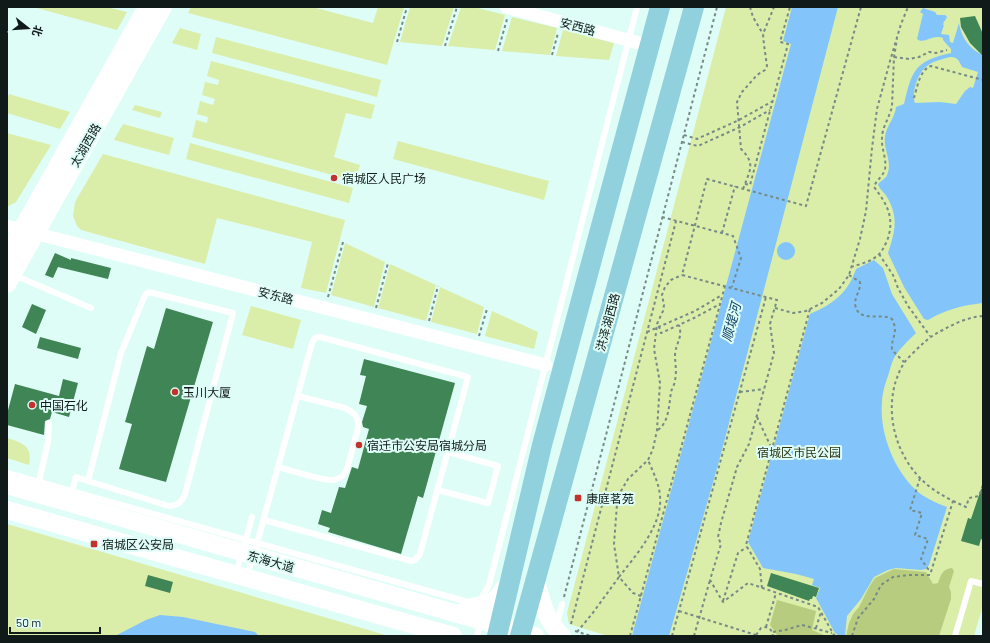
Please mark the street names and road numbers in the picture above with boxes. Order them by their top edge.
street label: 安西路 [559,15,597,37]
street label: 太湖西路 [67,121,103,169]
street label: 安东路 [257,284,295,306]
street label: 洪泽湖西路 [592,291,622,353]
street label: 东海大道 [246,548,296,574]

